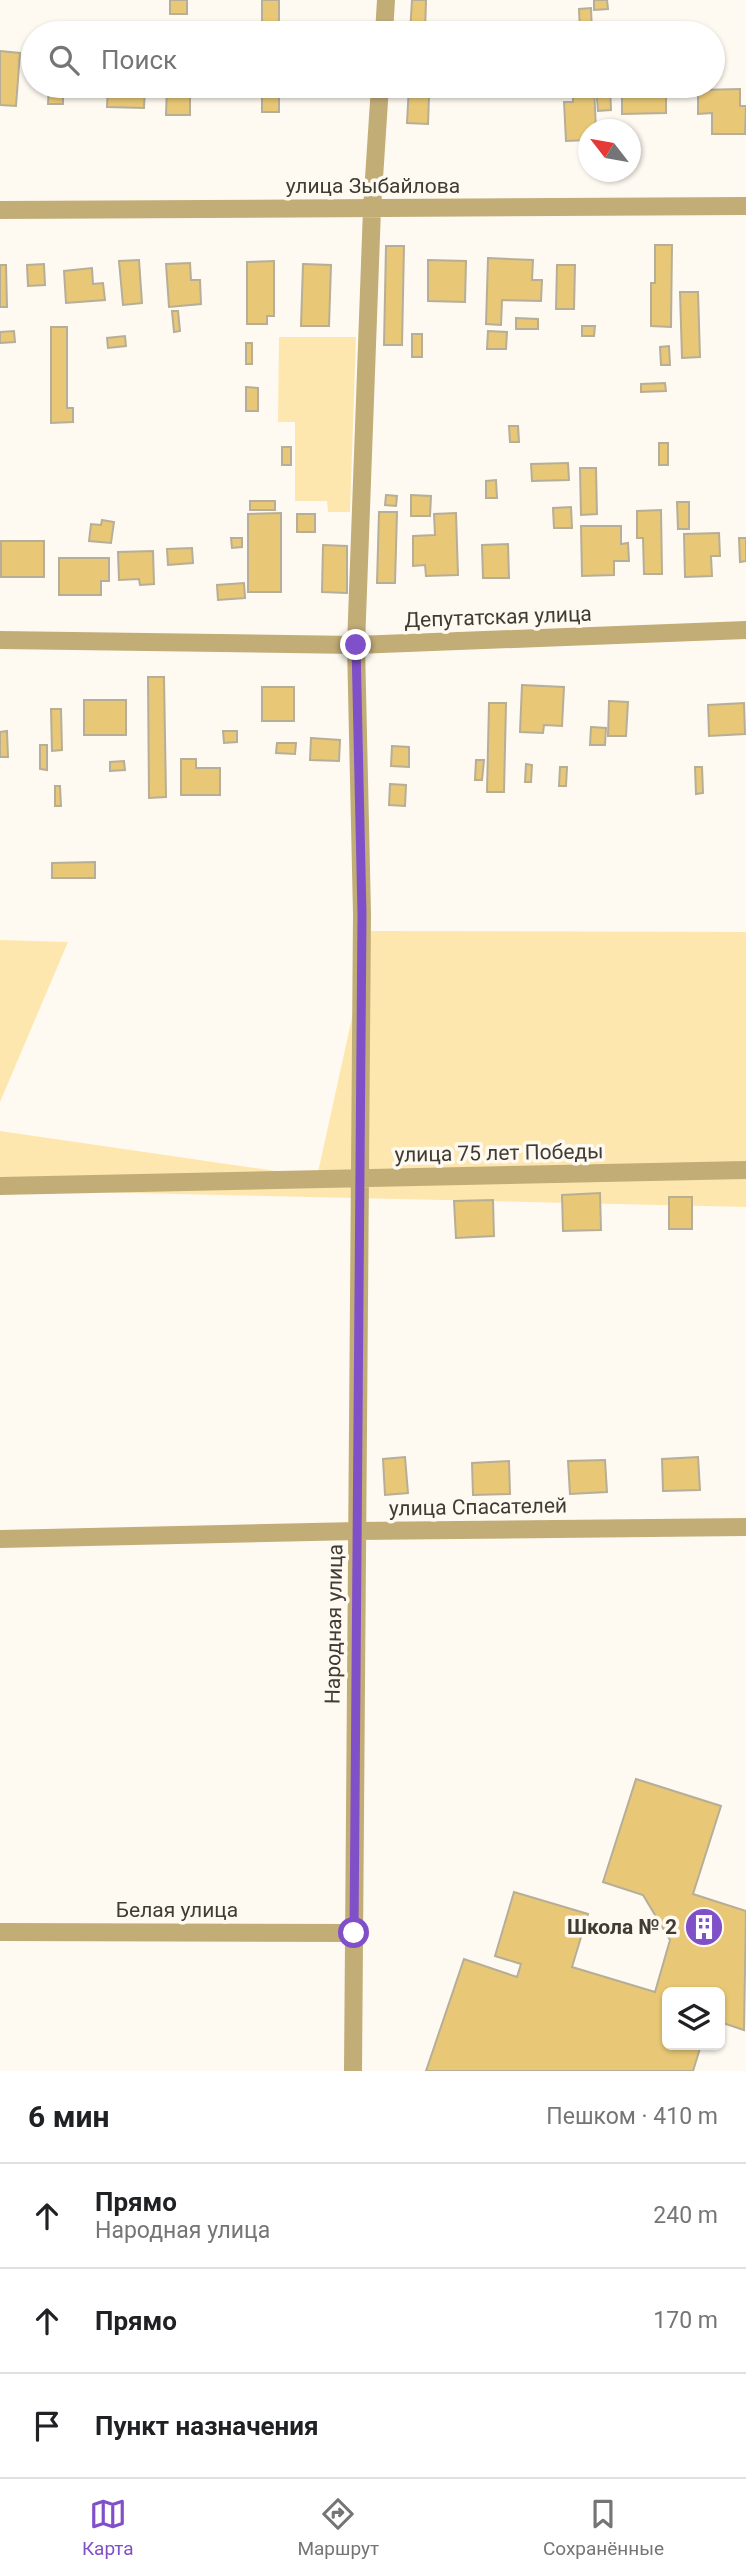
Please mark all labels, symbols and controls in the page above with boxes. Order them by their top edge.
search box [21,21,725,98]
icon: search [45,41,83,79]
text: Поиск [101,45,177,75]
north arrow [578,119,641,182]
street label: улица Зыбайлова [286,174,460,198]
street label: Депутатская улица [404,602,592,632]
route end [340,629,371,660]
street label: улица 75 лет Победы [394,1139,604,1167]
street label: улица Спасателей [389,1493,567,1521]
street label: Народная улица [321,1544,347,1704]
street label: Белая улица [116,1898,238,1922]
building icon: Школа № 2 [683,1906,725,1948]
place label: Школа № 2 [567,1915,677,1939]
route start [338,1917,369,1948]
map controls [662,1987,725,2050]
button: layers [662,1987,725,2050]
text: 6 мин [28,2099,109,2134]
text: Пешком · 410 m [546,2103,718,2130]
text: Прямо [95,2187,177,2217]
icon: ahead [28,2197,66,2235]
text: 240 m [653,2202,718,2229]
text: Народная улица [95,2217,270,2244]
icon: ahead [28,2302,66,2340]
text: Прямо [95,2306,177,2336]
text: 170 m [653,2307,718,2334]
icon: arrive [28,2407,66,2445]
text: Пункт назначения [95,2411,319,2441]
tab: Карта [82,2495,134,2560]
tab: Маршрут [297,2495,379,2560]
tab: Сохранённые [543,2495,664,2560]

